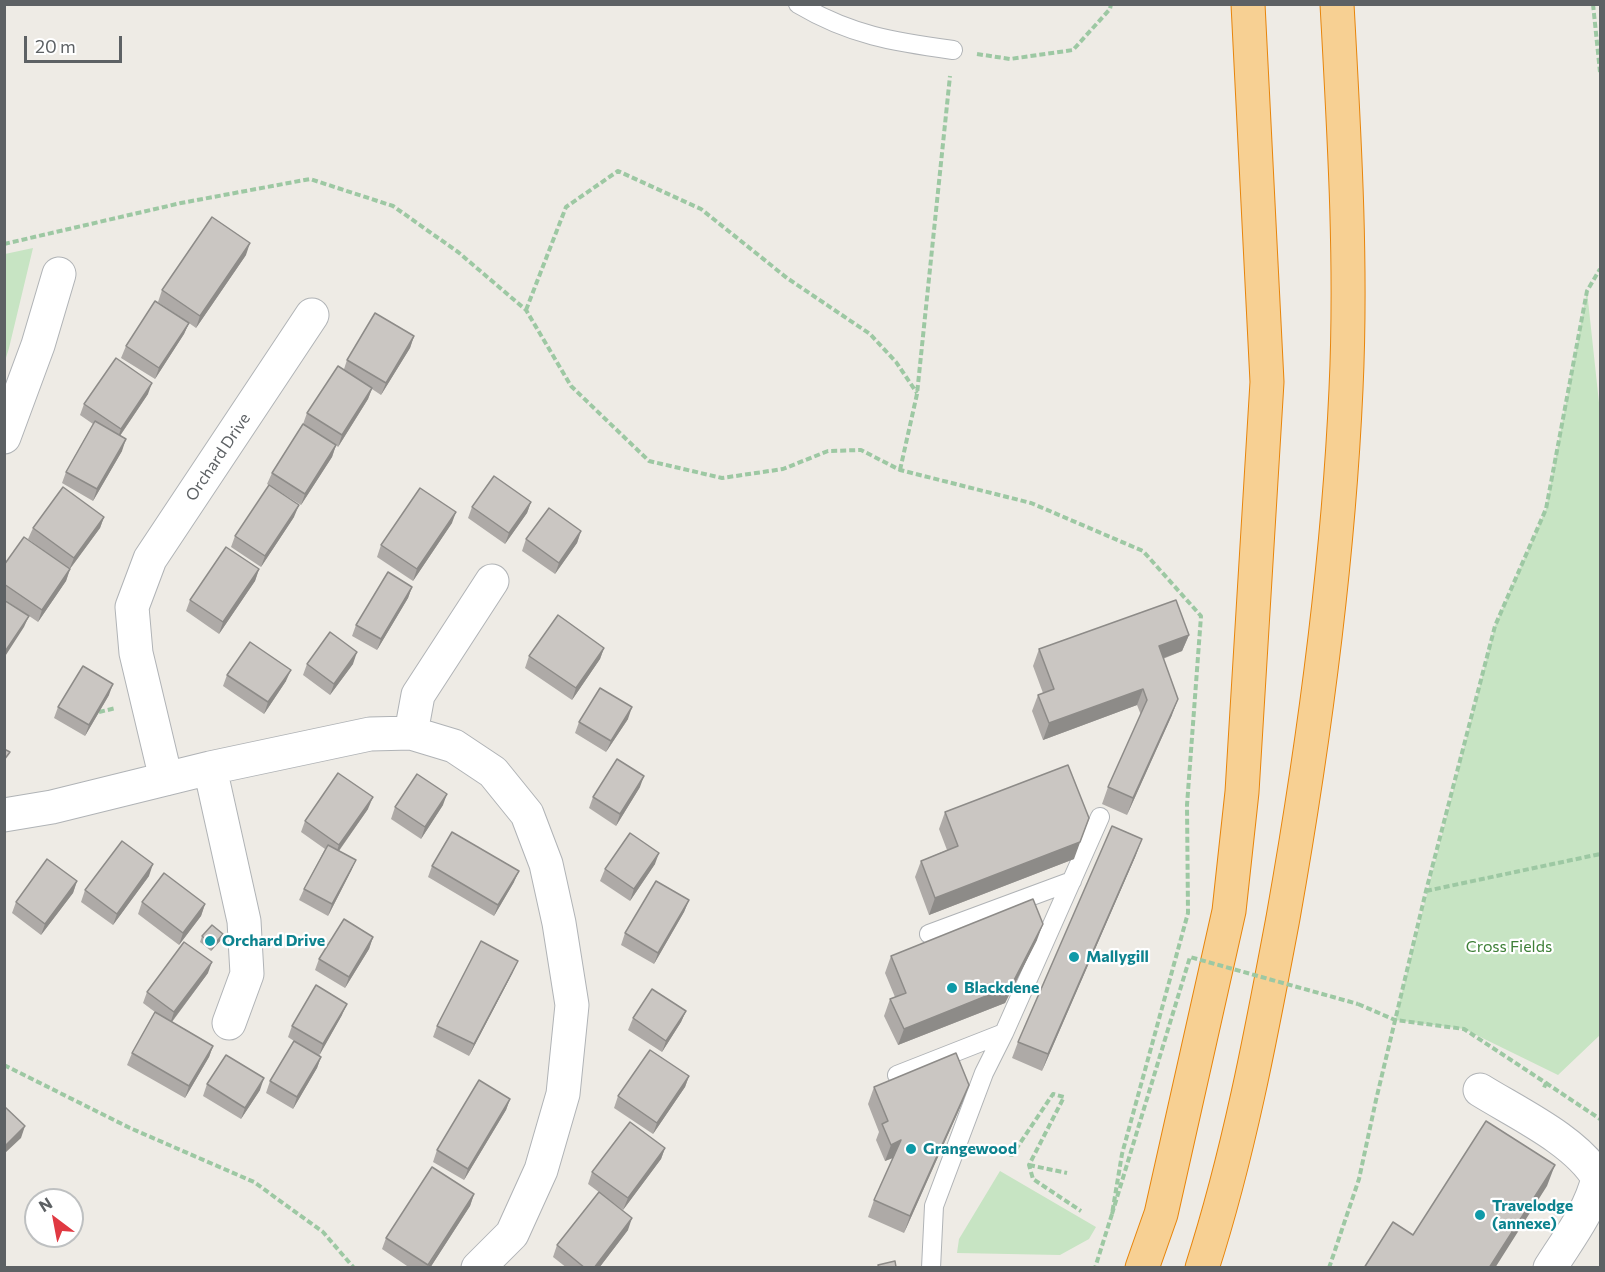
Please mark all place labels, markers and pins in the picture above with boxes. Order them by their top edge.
place label: Orchard Drive [222,931,325,951]
marker: Orchard Drive [203,934,217,948]
place label: Mallygill [1086,947,1149,967]
marker: Mallygill [1067,950,1081,964]
place label: Blackdene [964,978,1039,998]
marker: Blackdene [945,981,959,995]
place label: Grangewood [923,1139,1017,1159]
marker: Grangewood [904,1142,918,1156]
place label: Travelodge (annexe) [1492,1196,1573,1234]
marker: Travelodge (annexe) [1473,1208,1487,1222]

